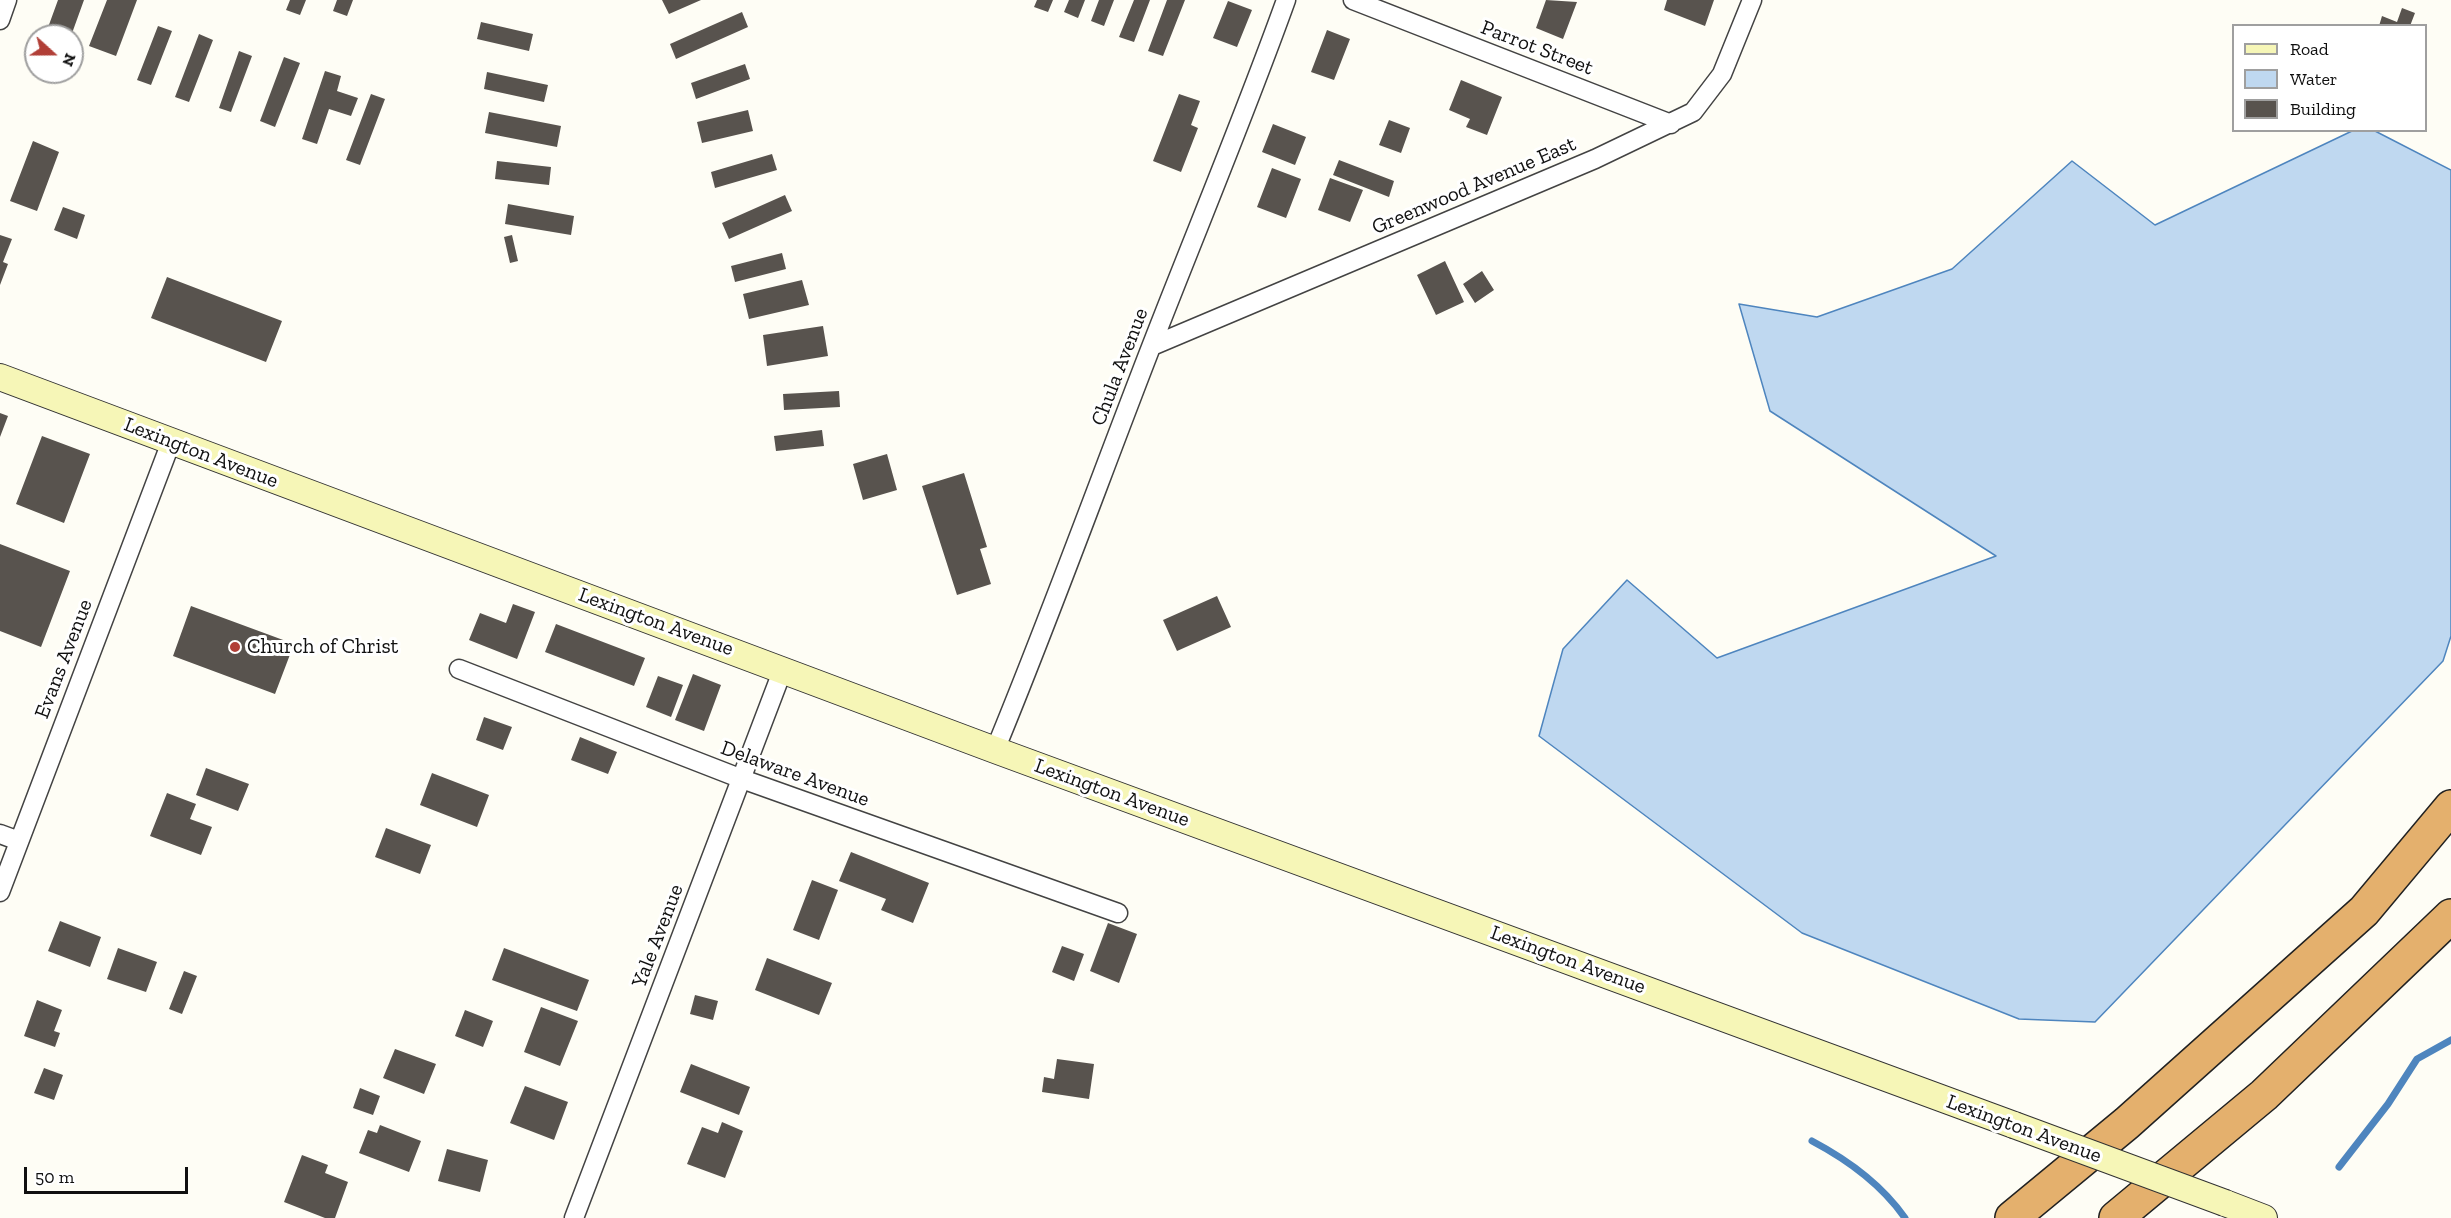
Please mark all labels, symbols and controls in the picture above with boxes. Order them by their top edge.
street label: Parrot Street [1477,15,1597,81]
north arrow [24,24,84,84]
legend [2232,24,2427,132]
text: Road [2290,38,2329,60]
text: N [58,51,80,69]
text: Water [2290,68,2337,90]
text: Building [2290,98,2356,120]
street label: Greenwood Avenue East [1368,132,1580,240]
street label: Chula Avenue [1086,305,1154,429]
street label: Lexington Avenue [120,412,282,494]
street label: Lexington Avenue [575,582,737,662]
street label: Evans Avenue [30,596,98,722]
place label: Church of Christ [247,634,398,660]
marker: Church of Christ [228,640,242,654]
street label: Delaware Avenue [717,735,873,813]
street label: Lexington Avenue [1031,753,1193,833]
street label: Yale Avenue [627,881,689,991]
street label: Lexington Avenue [1487,920,1649,1000]
street label: Lexington Avenue [1943,1089,2105,1169]
scale bar [27,1155,190,1193]
text: 50 m [35,1166,74,1188]

